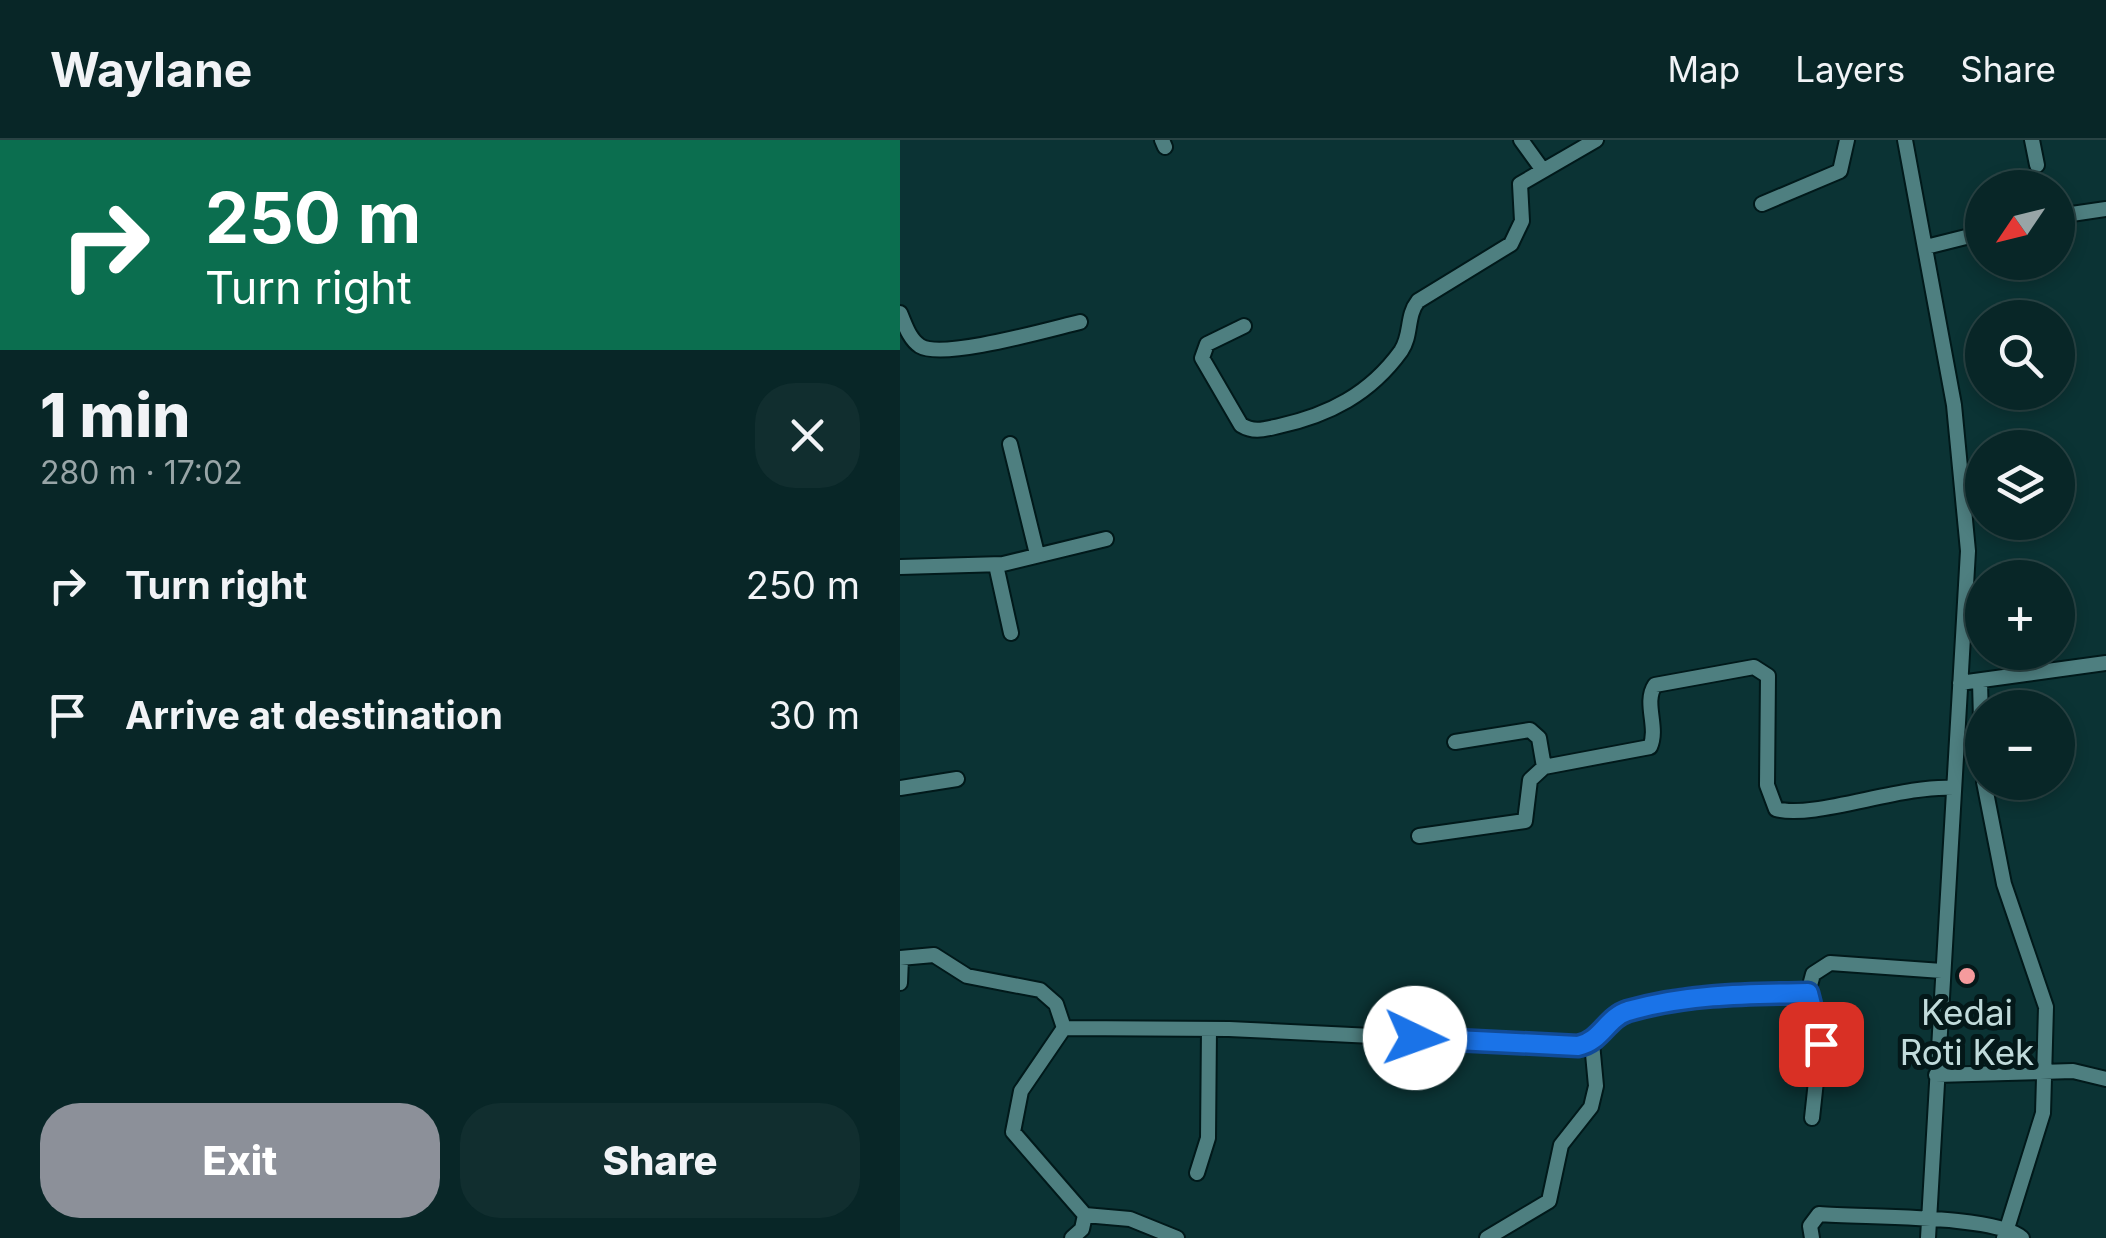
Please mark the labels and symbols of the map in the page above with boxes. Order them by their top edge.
north arrow [1965,170,2075,280]
marker: Kedai Roti Kek [1956,965,1978,987]
position arrow [1363,986,1467,1090]
place label: Kedai Roti Kek [1900,991,2034,1073]
pin [1779,1002,1864,1087]

